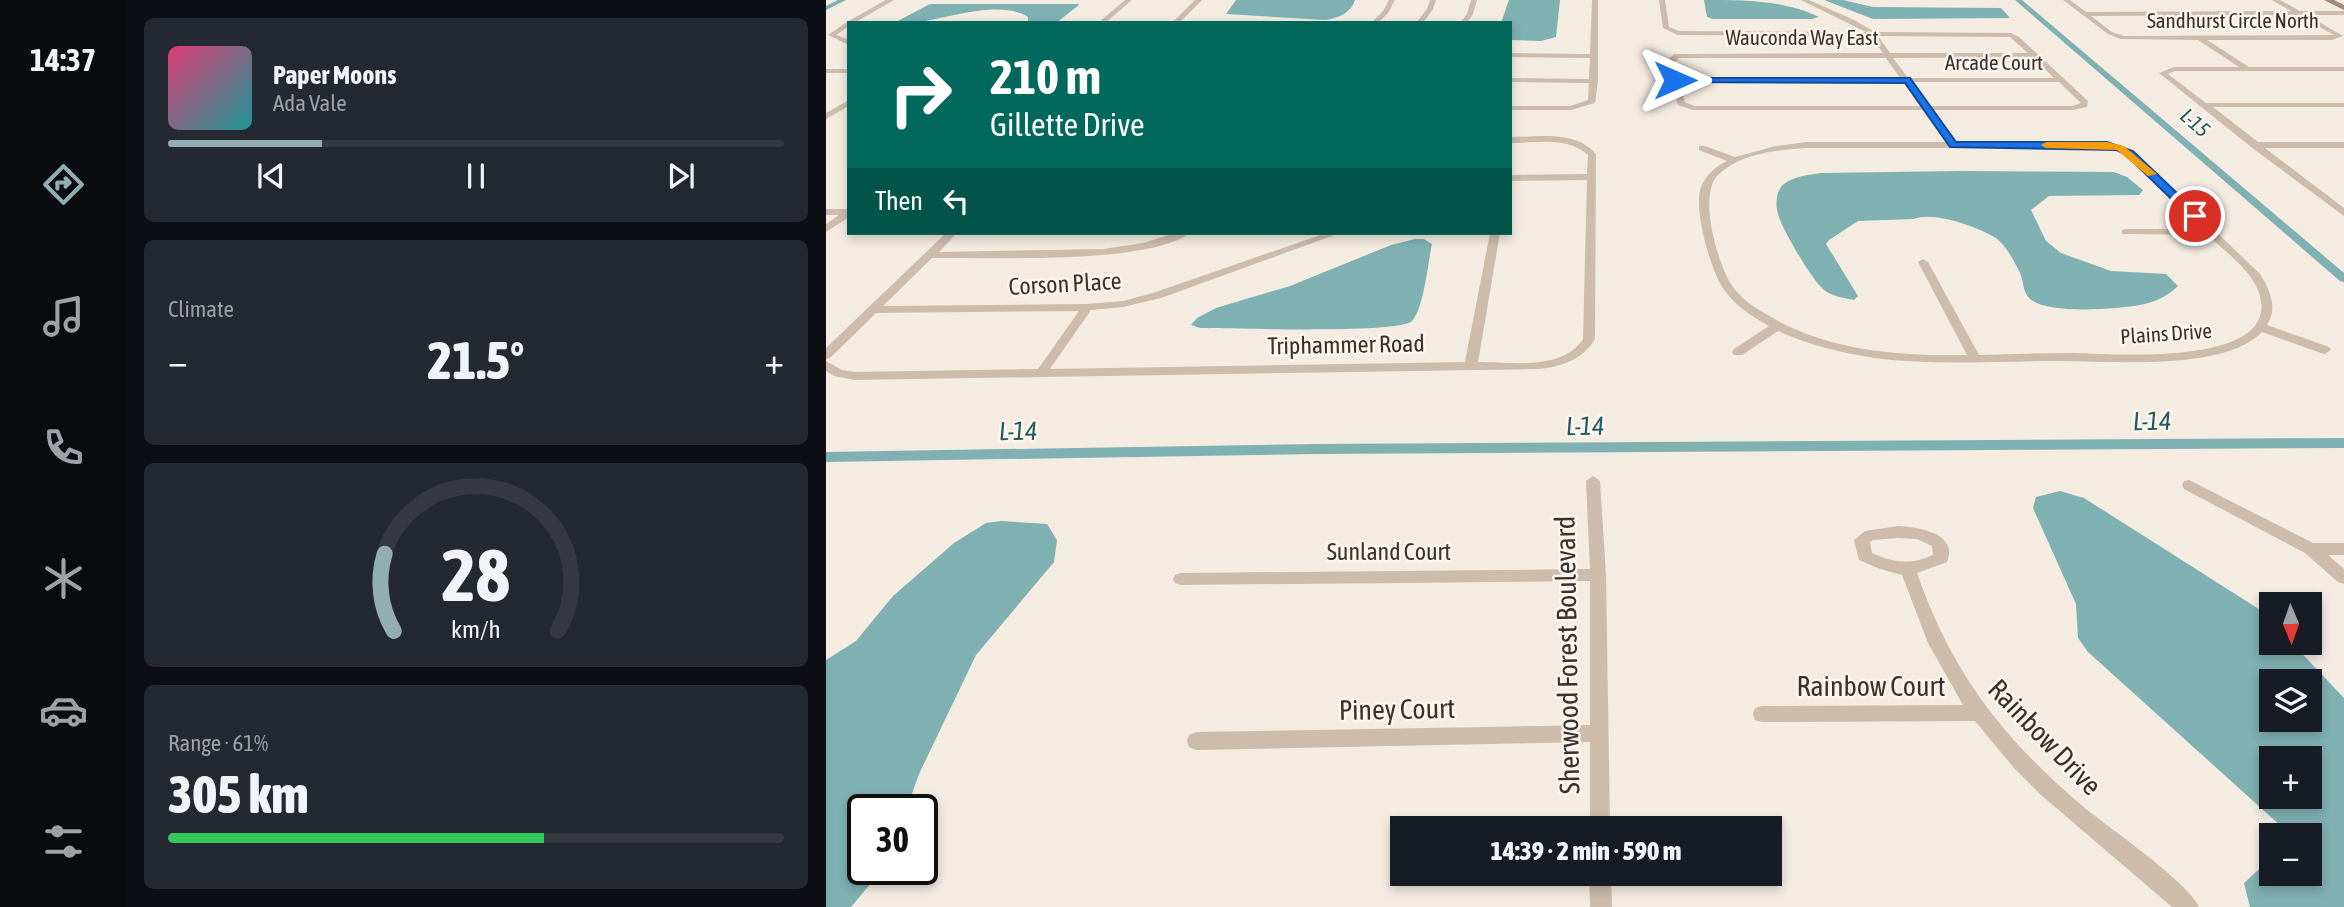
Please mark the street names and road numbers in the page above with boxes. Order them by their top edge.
street label: Sandhurst Circle North [2147,8,2319,32]
street label: Wauconda Way East [1726,25,1878,49]
street label: Arcade Court [1945,50,2043,74]
street label: Corson Place [1008,267,1122,300]
street label: Plains Drive [2119,318,2212,348]
street label: Triphammer Road [1267,330,1425,359]
street label: Sherwood Forest Boulevard [1549,516,1585,794]
street label: Sunland Court [1327,538,1451,565]
street label: Rainbow Court [1796,670,1946,702]
street label: Rainbow Drive [1982,673,2108,801]
street label: Piney Court [1339,692,1455,726]

